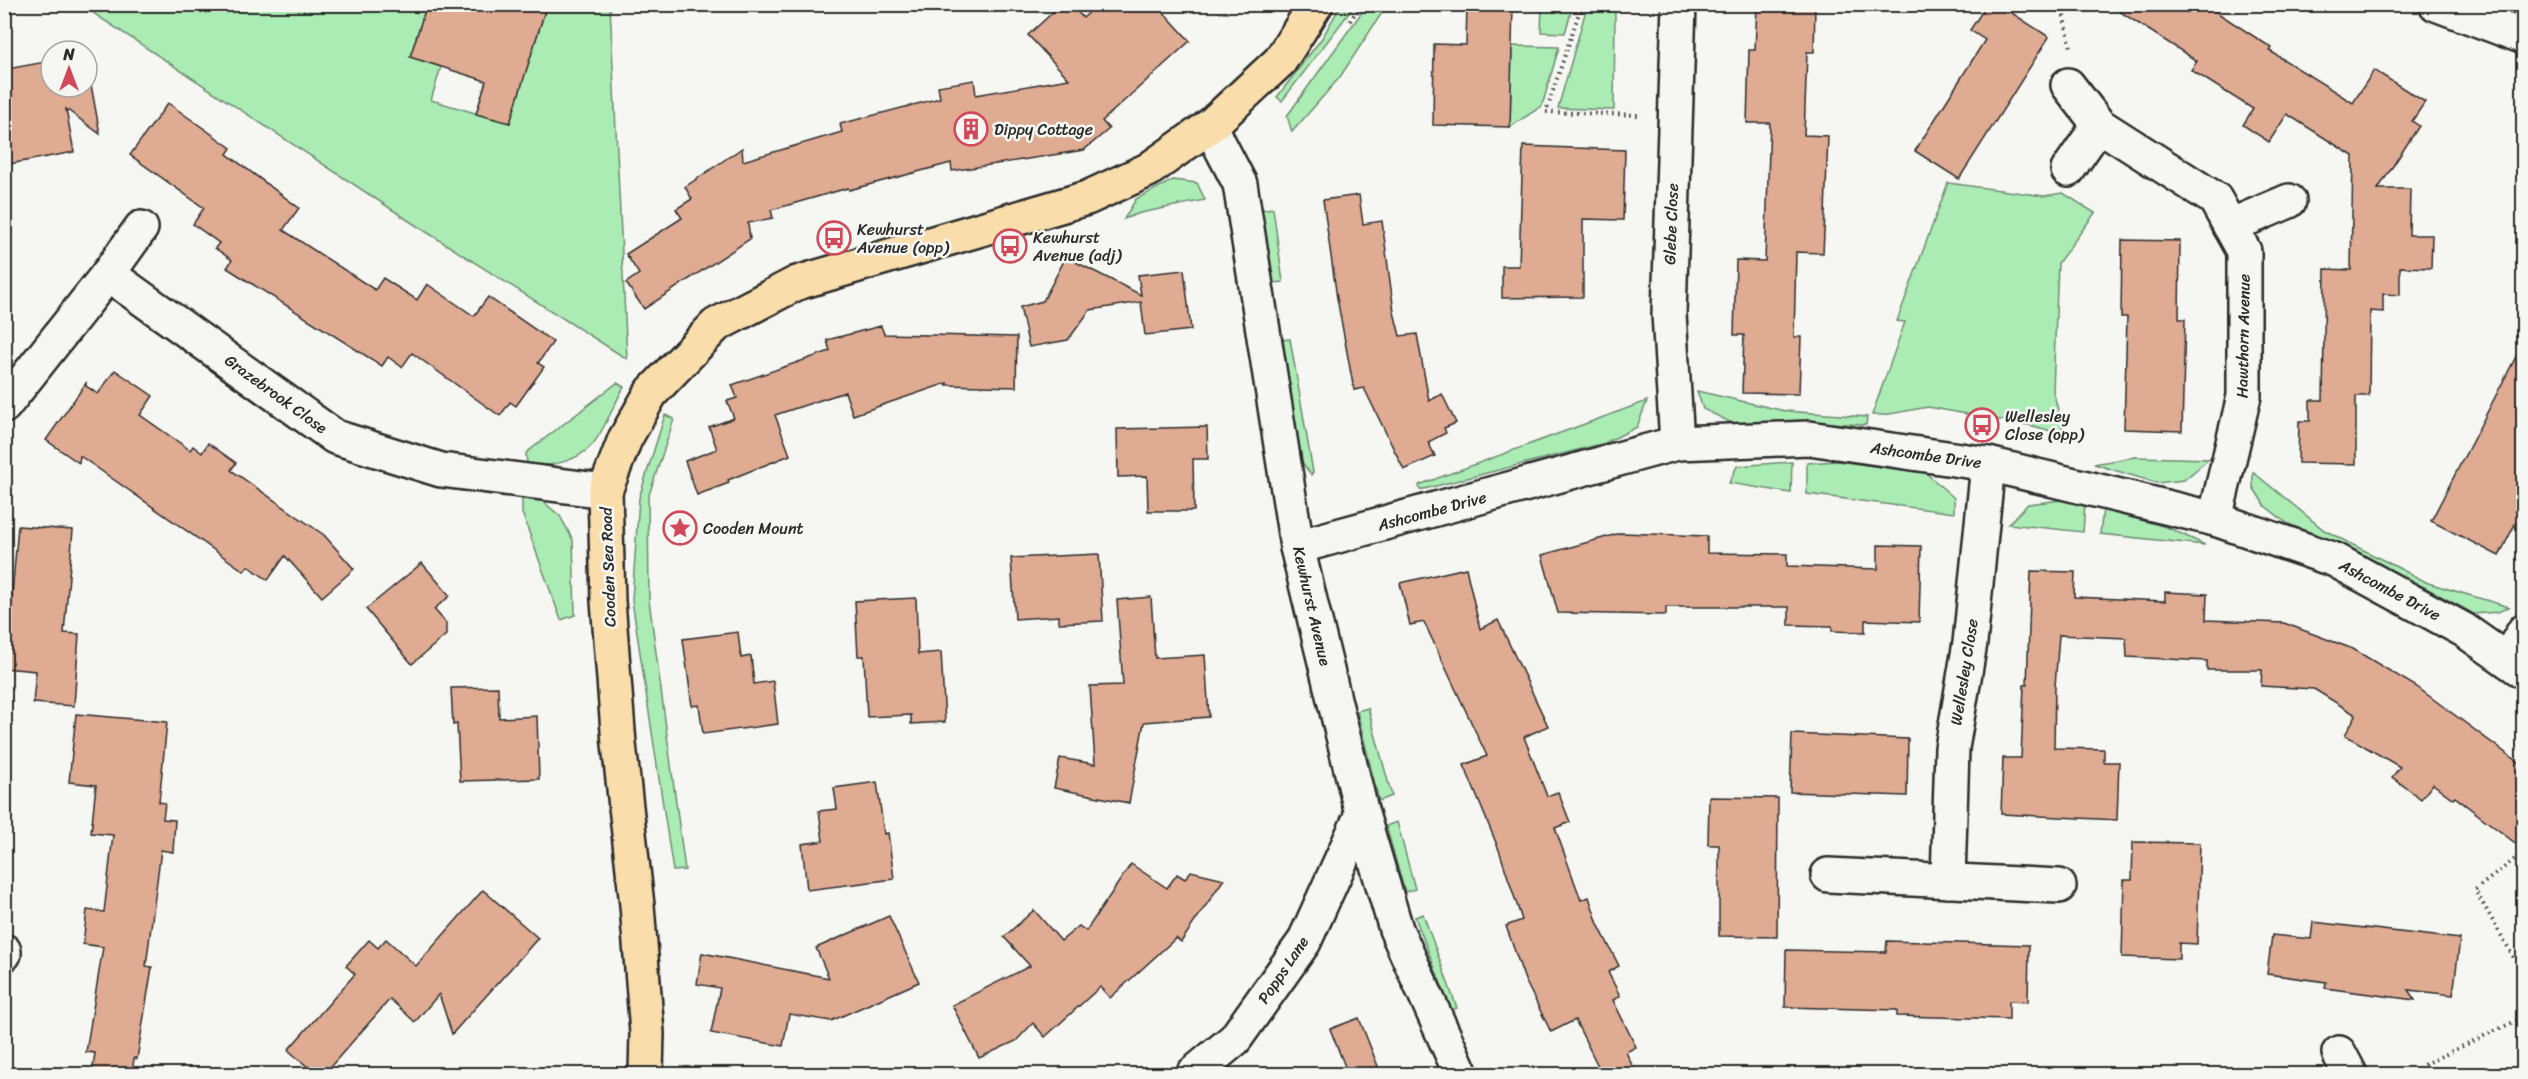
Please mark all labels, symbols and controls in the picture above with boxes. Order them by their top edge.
north arrow [39,39,99,99]
text: N [62,40,75,69]
building icon: Dippy Cottage [953,111,989,147]
place label: Dippy Cottage [994,115,1093,144]
street label: Glebe Close [1655,183,1687,265]
place label: Kewhurst Avenue (opp) [856,215,950,262]
bus stop icon: Kewhurst Avenue (opp) [816,220,852,256]
place label: Kewhurst Avenue (adj) [1032,223,1123,270]
bus stop icon: Kewhurst Avenue (adj) [992,228,1028,264]
street label: Hawthorn Avenue [2227,274,2259,398]
street label: Grazebrook Close [218,346,334,442]
place label: Wellesley Close (opp) [2005,402,2085,449]
bus stop icon: Wellesley Close (opp) [1964,407,2000,443]
street label: Ashcombe Drive [1868,433,1983,477]
street label: Ashcombe Drive [1373,483,1490,540]
street label: Cooden Sea Road [591,505,625,627]
place icon: Cooden Mount [662,510,698,546]
place label: Cooden Mount [703,514,804,543]
street label: Kewhurst Avenue [1284,543,1340,669]
street label: Ashcombe Drive [2333,550,2446,629]
street label: Wellesley Close [1941,617,1987,727]
street label: Popps Lane [1249,930,1317,1010]

